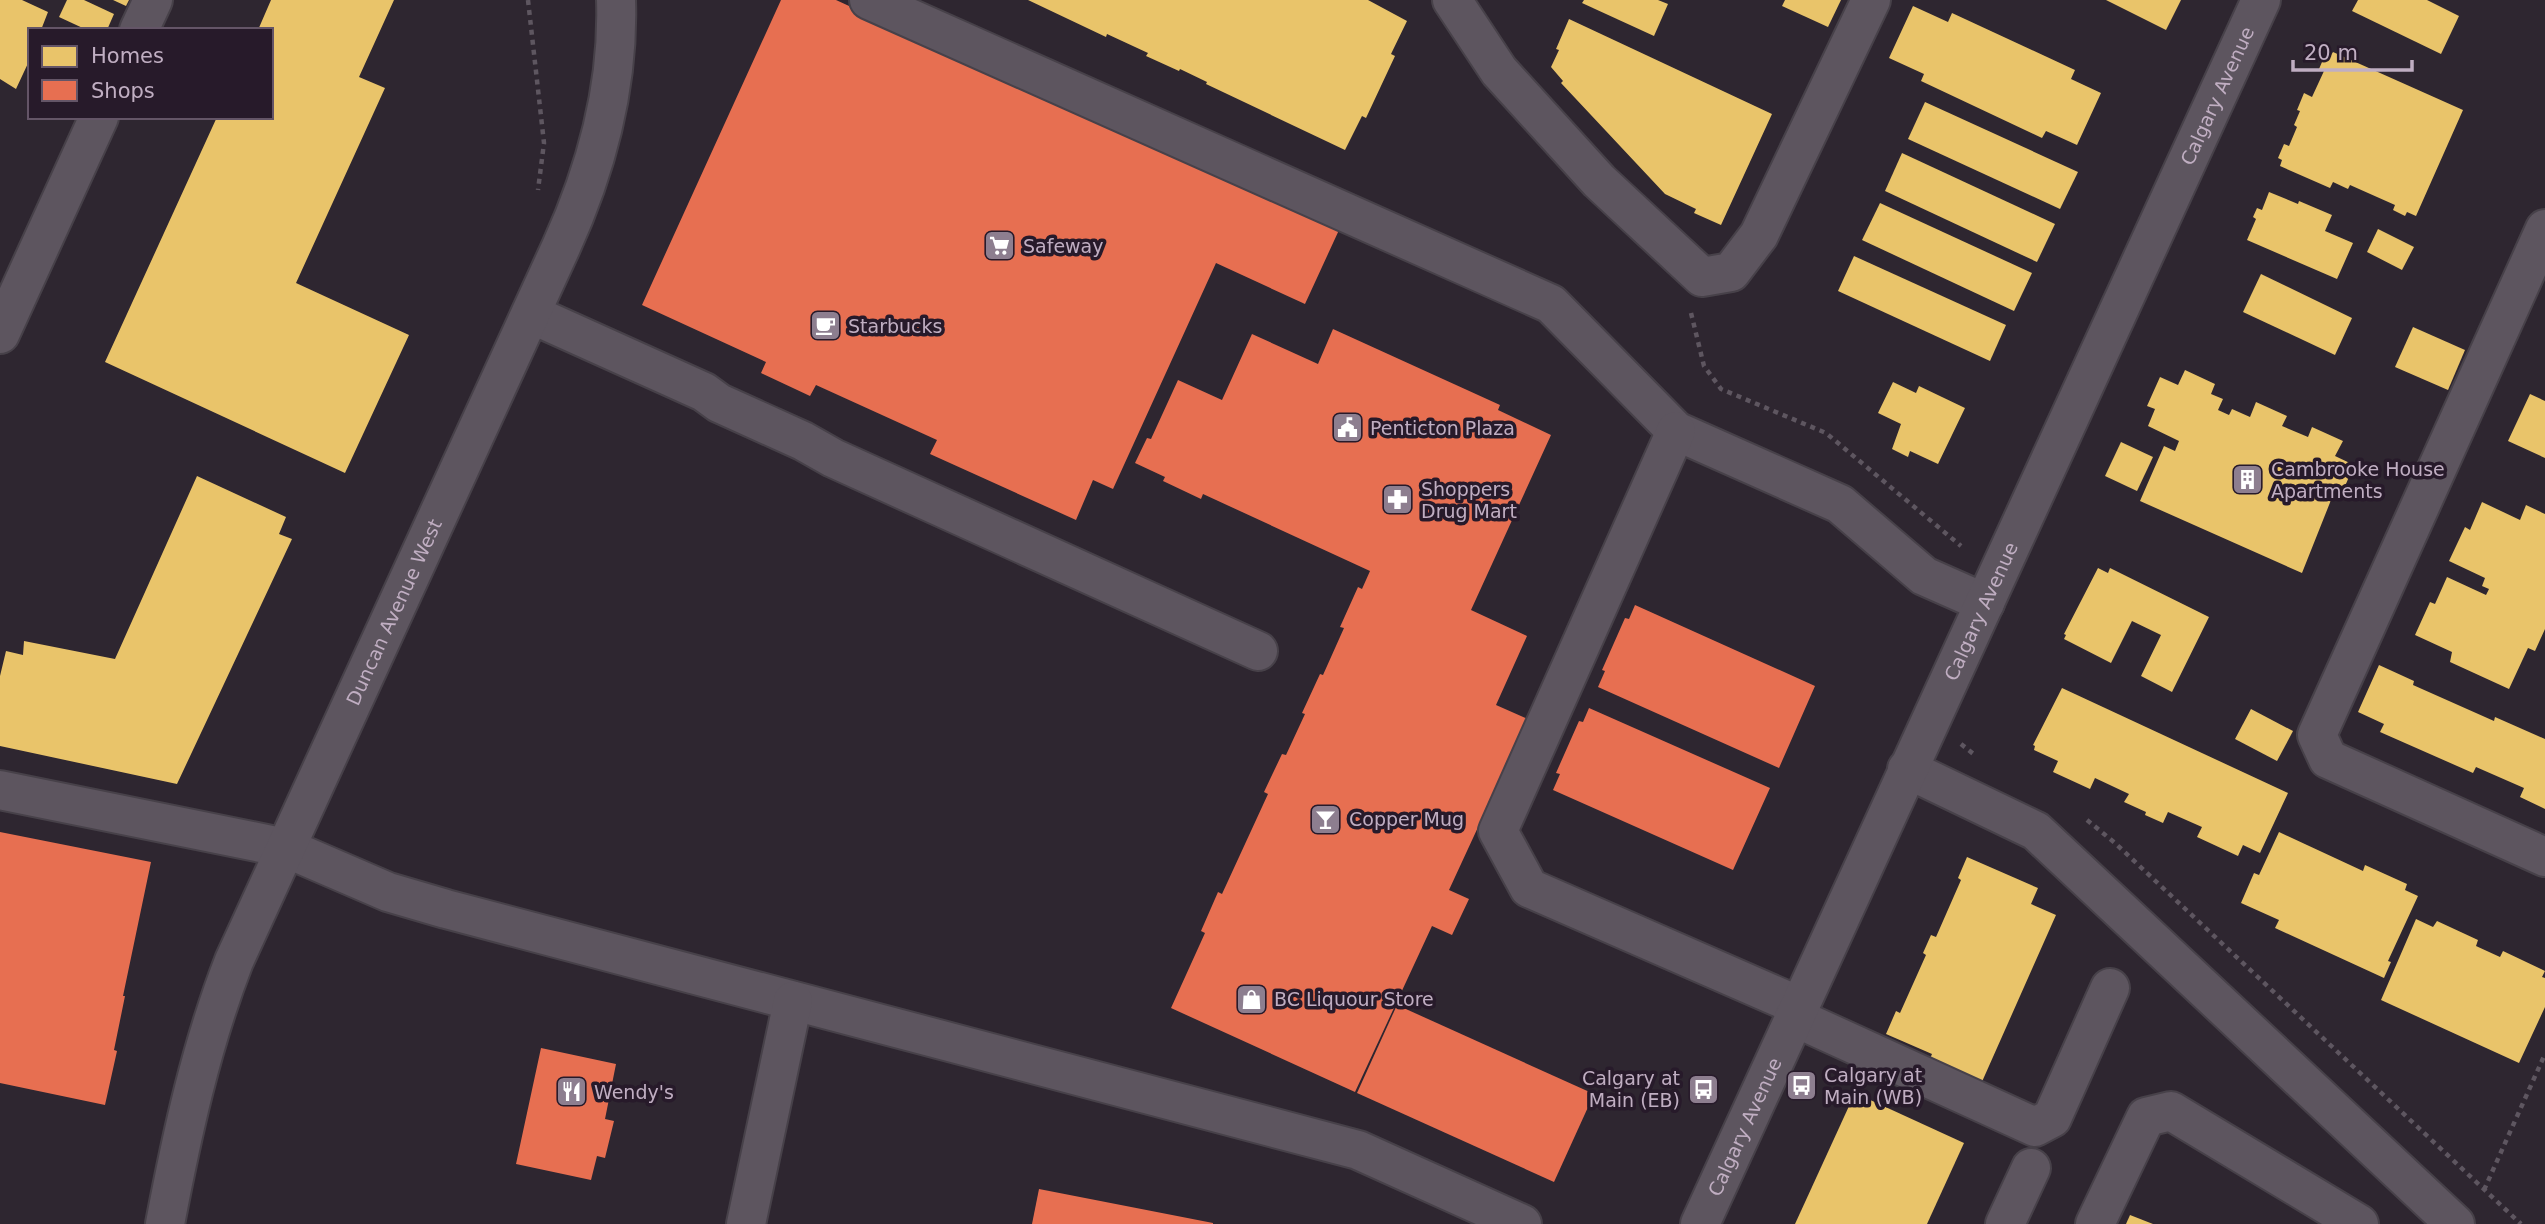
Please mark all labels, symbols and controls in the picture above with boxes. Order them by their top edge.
street label: Calgary Avenue [2176,23,2258,168]
legend [28,28,273,119]
scale bar [2293,28,2412,72]
text: 20 m [2304,41,2358,65]
text: Homes [91,44,164,68]
text: Shops [91,79,155,103]
supermarket icon: Safeway [983,229,1017,263]
place label: Safeway [1023,235,1104,257]
cafe icon: Starbucks [808,309,842,343]
place label: Starbucks [848,315,942,337]
public building icon: Penticton Plaza [1330,411,1364,445]
place label: Penticton Plaza [1370,417,1515,439]
place label: Cambrooke House Apartments [2271,458,2445,502]
building icon: Cambrooke House Apartments [2231,463,2265,497]
place label: Shoppers Drug Mart [1421,478,1517,522]
pharmacy icon: Shoppers Drug Mart [1381,483,1415,517]
street label: Duncan Avenue West [342,516,446,709]
street label: Calgary Avenue [1940,539,2022,684]
bar icon: Copper Mug [1309,802,1343,836]
place label: Copper Mug [1349,808,1464,830]
shop icon: BC Liquour Store [1234,982,1268,1016]
place label: BC Liquour Store [1274,988,1434,1010]
street label: Calgary Avenue [1703,1054,1786,1199]
place label: Calgary at Main (WB) [1824,1064,1922,1108]
place label: Calgary at Main (EB) [1582,1067,1680,1111]
bus stop icon: Calgary at Main (WB) [1784,1069,1818,1103]
bus stop icon: Calgary at Main (EB) [1686,1072,1720,1106]
restaurant icon: Wendy's [554,1075,588,1109]
place label: Wendy's [594,1081,674,1103]

